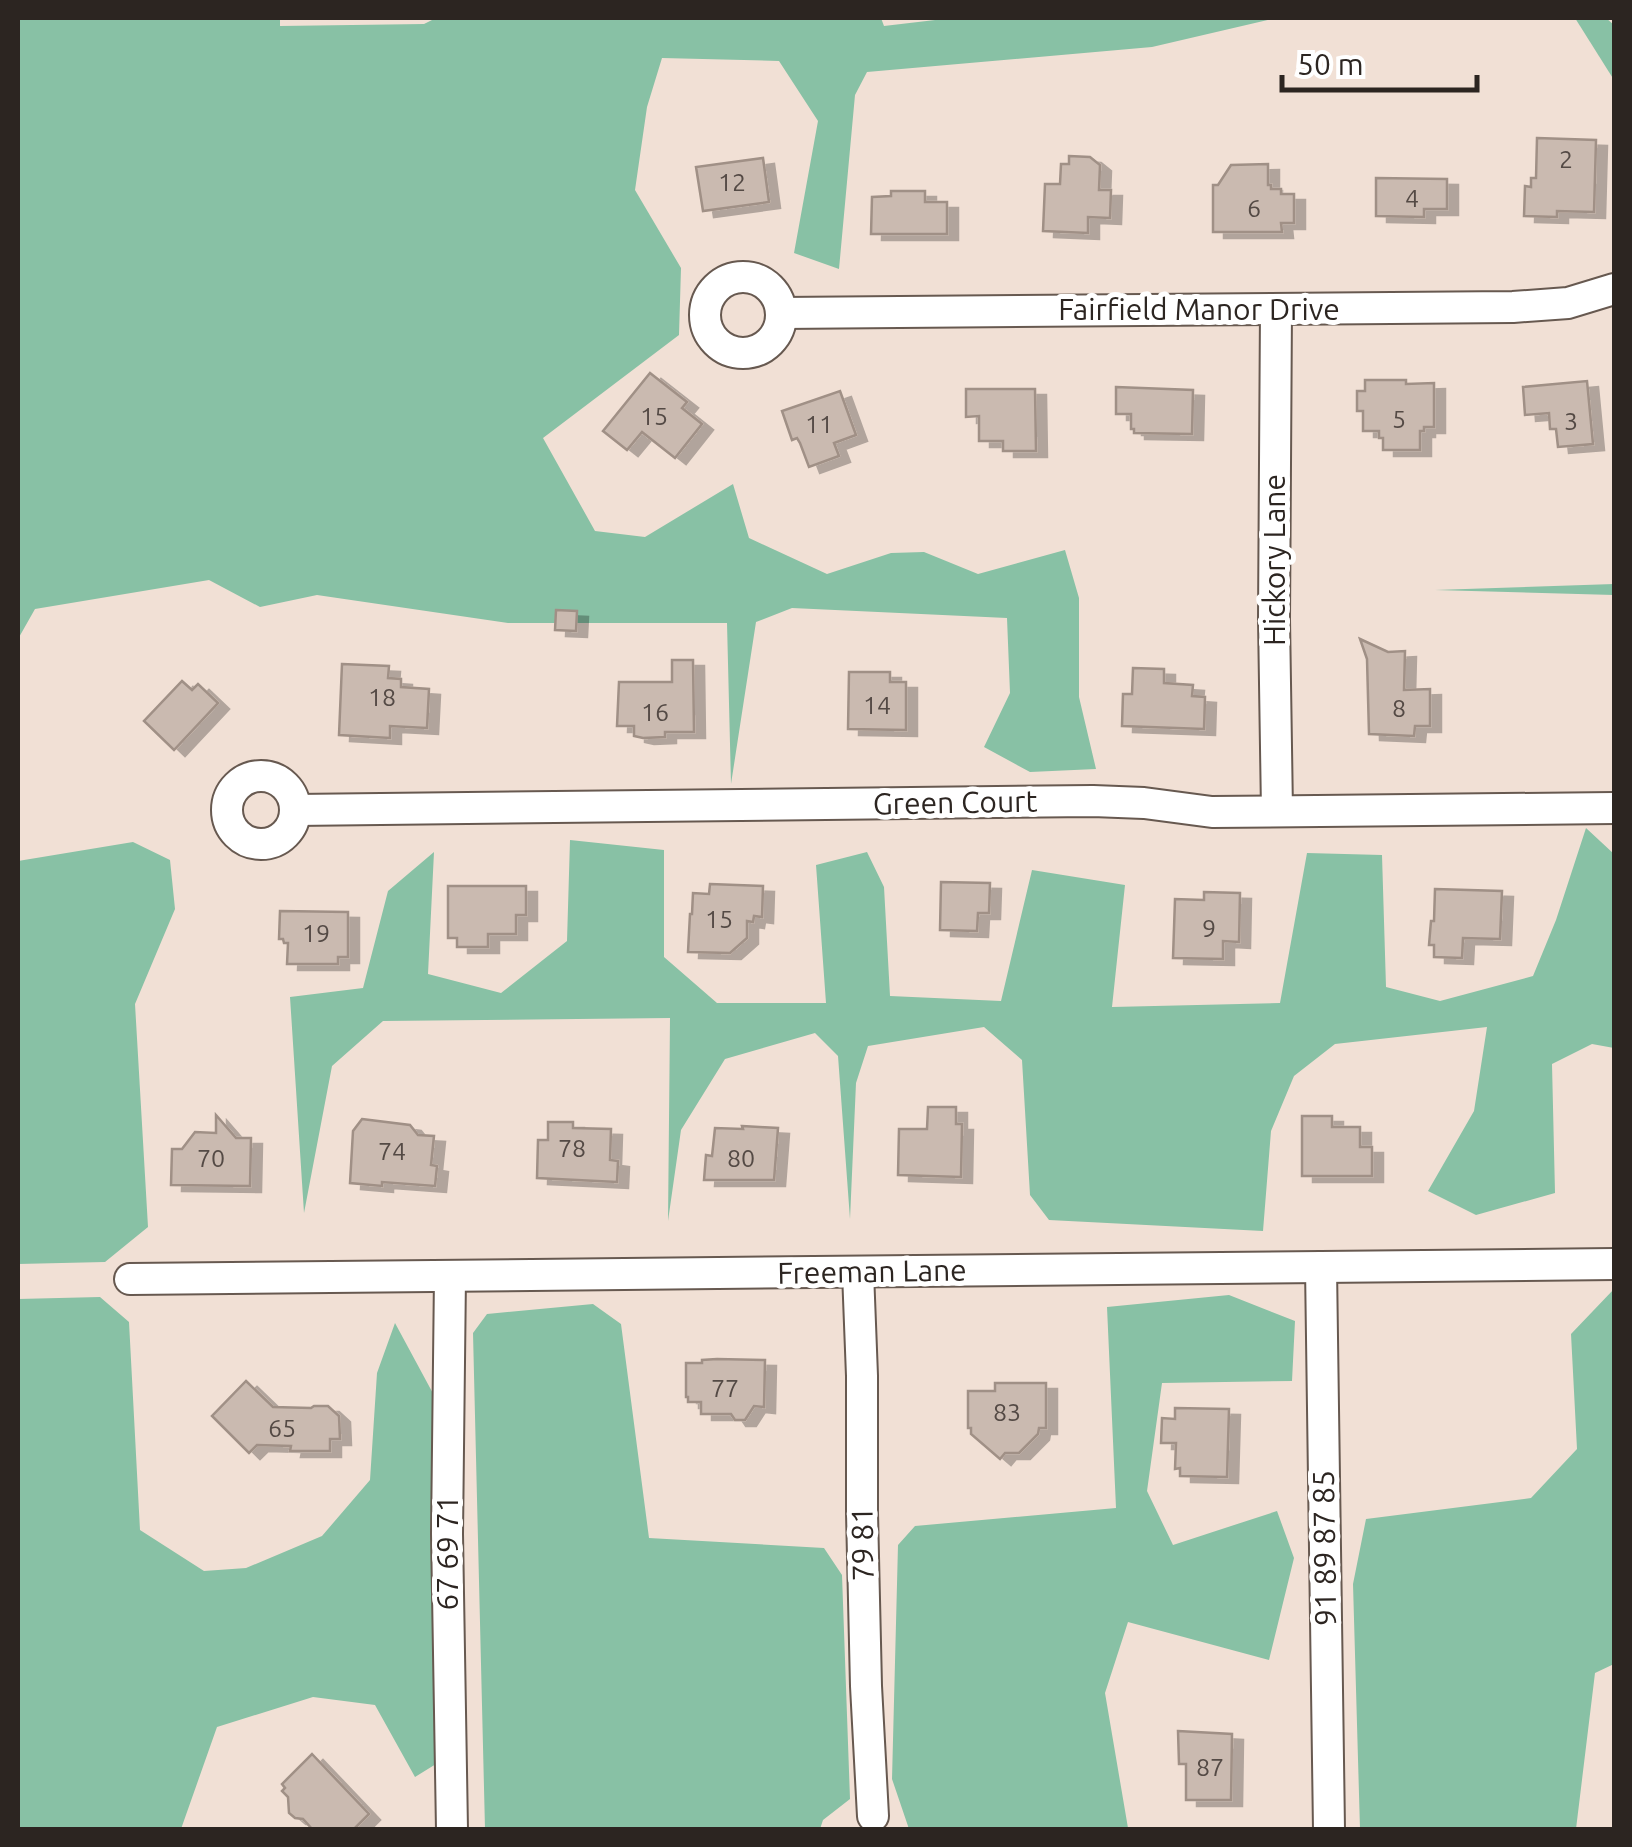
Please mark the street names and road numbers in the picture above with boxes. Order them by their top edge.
street label: Fairfield Manor Drive [1058,292,1340,326]
street label: Hickory Lane [1257,474,1291,646]
street label: Green Court [872,784,1038,820]
street label: Freeman Lane [777,1252,967,1290]
street label: 91 89 87 85 [1306,1470,1342,1626]
street label: 67 69 71 [430,1495,464,1611]
street label: 79 81 [844,1506,880,1582]

